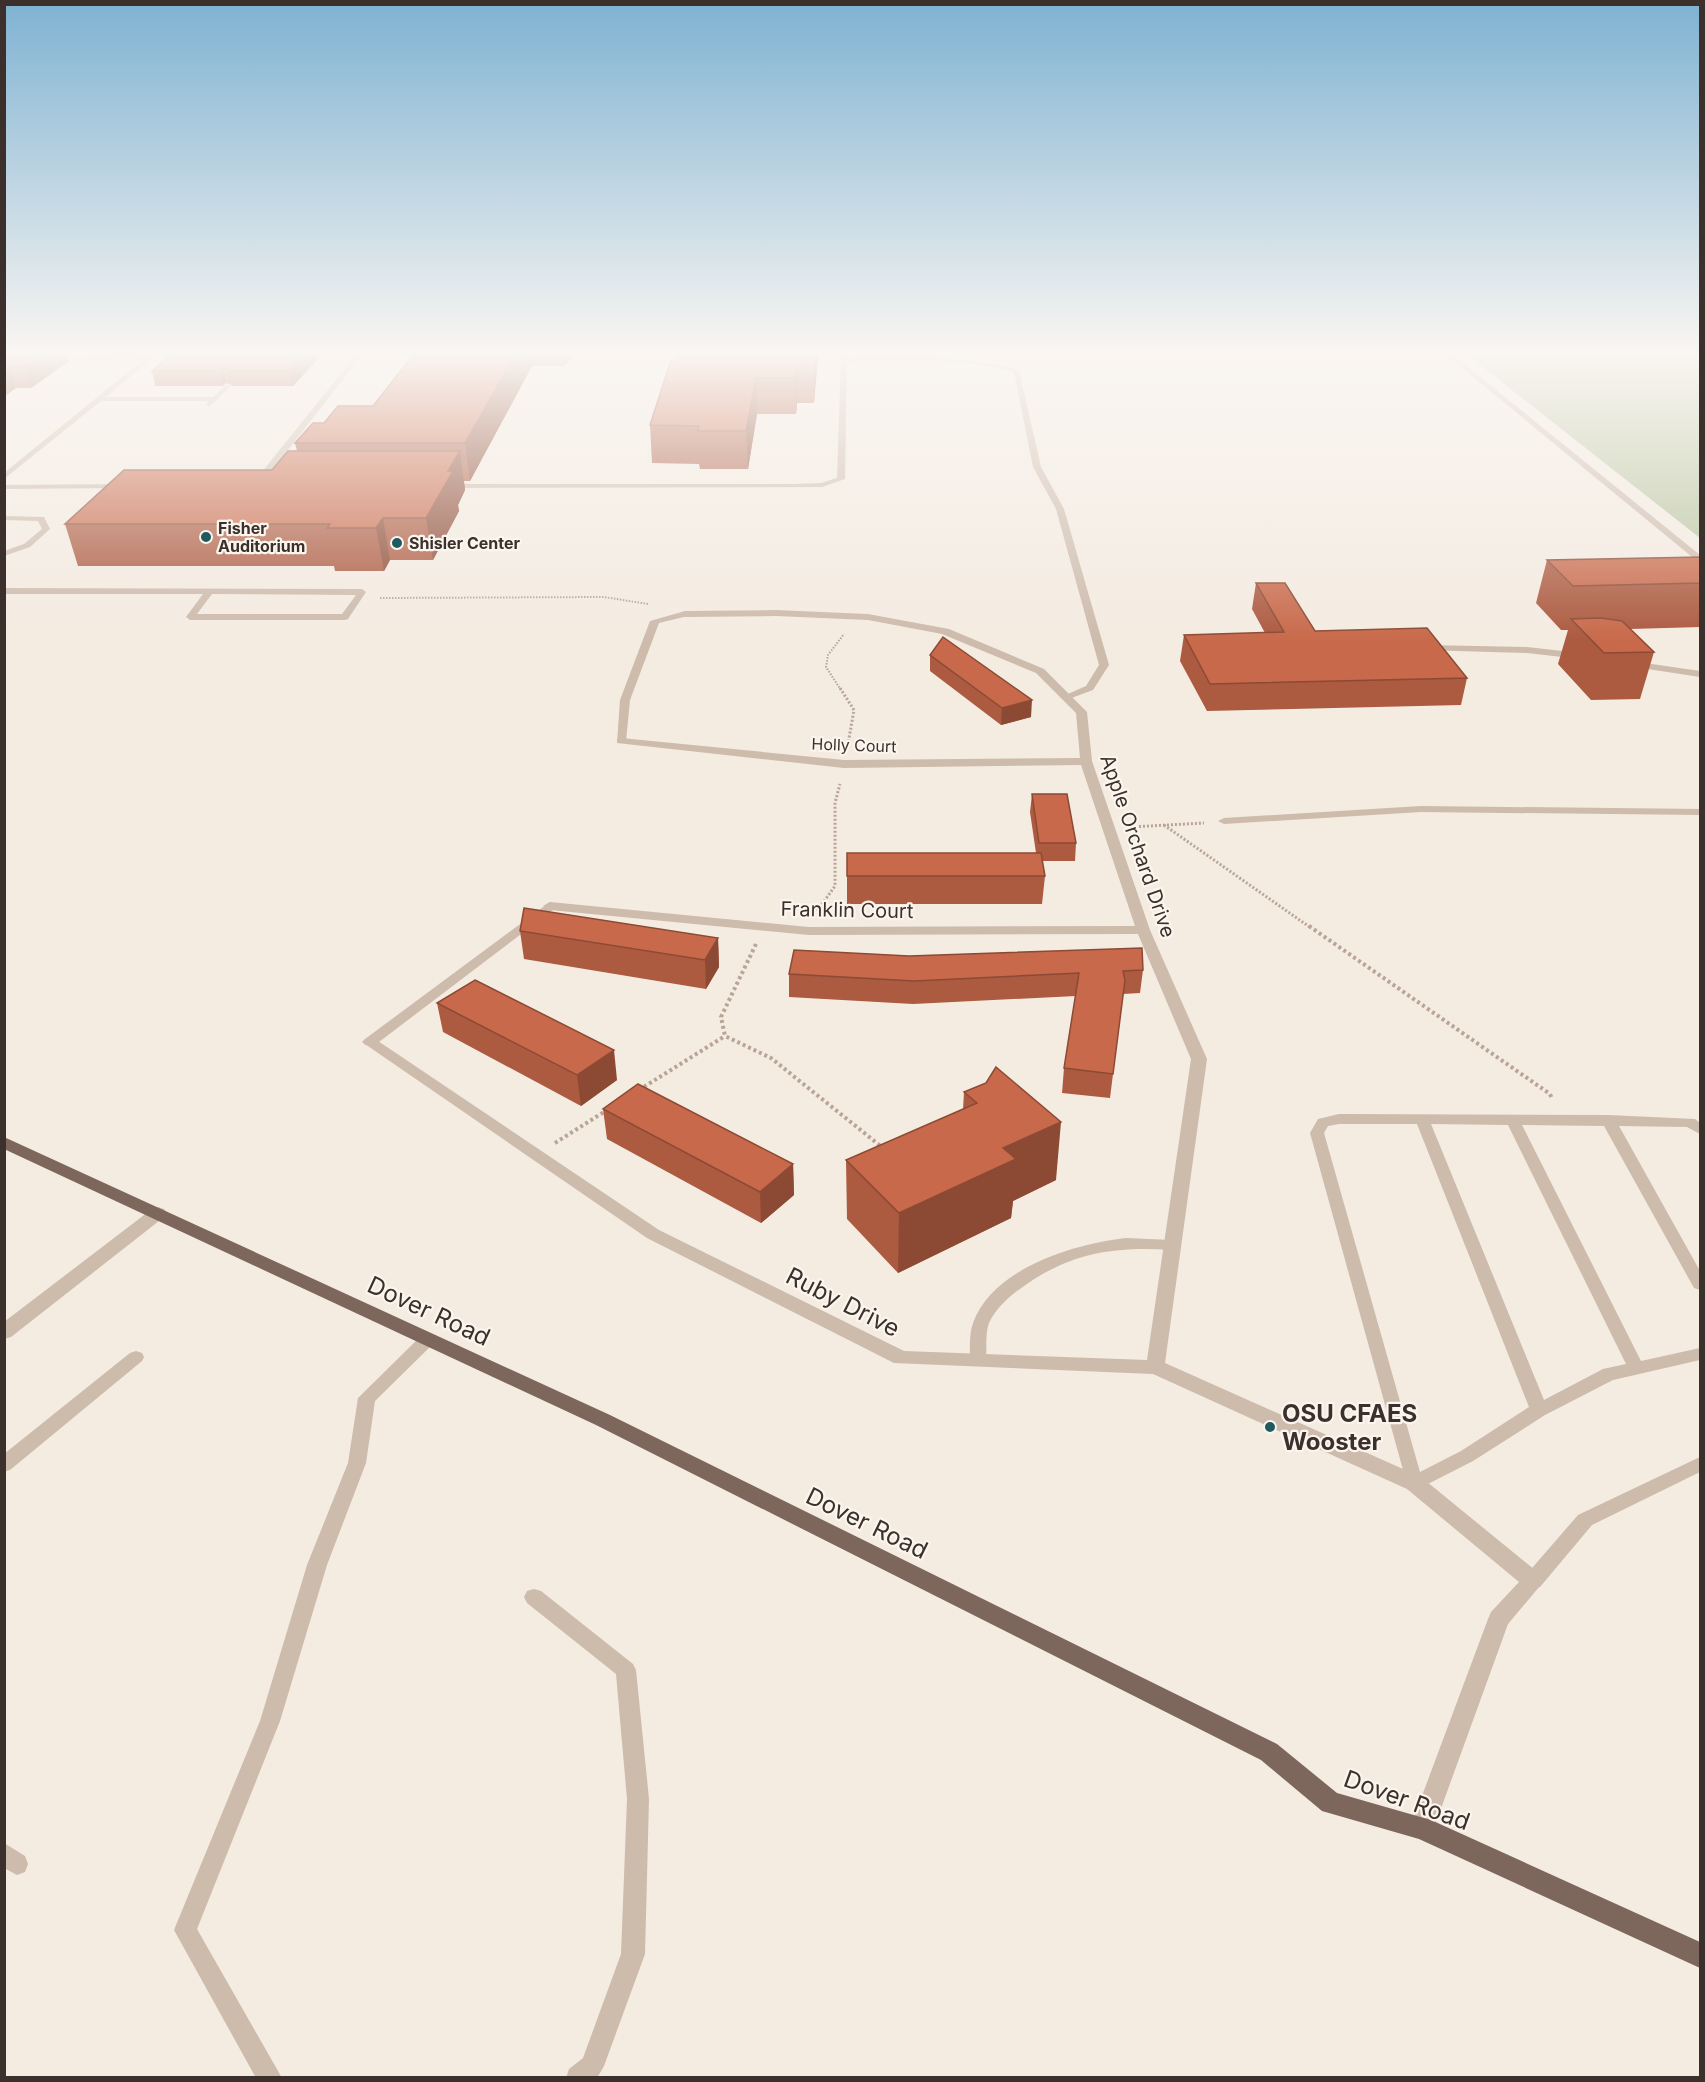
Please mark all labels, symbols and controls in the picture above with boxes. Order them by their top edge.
place label: Fisher Auditorium [218,518,305,556]
marker: Fisher Auditorium [199,530,213,544]
place label: Shisler Center [409,533,520,553]
marker: Shisler Center [390,536,404,550]
street label: Holly Court [811,734,897,756]
street label: Apple Orchard Drive [1095,751,1181,941]
street label: Franklin Court [780,897,914,923]
street label: Ruby Drive [781,1261,905,1343]
street label: Dover Road [363,1270,495,1352]
place label: OSU CFAES Wooster [1282,1399,1417,1456]
marker: OSU CFAES Wooster [1263,1420,1277,1434]
street label: Dover Road [801,1481,933,1565]
street label: Dover Road [1340,1764,1474,1836]

